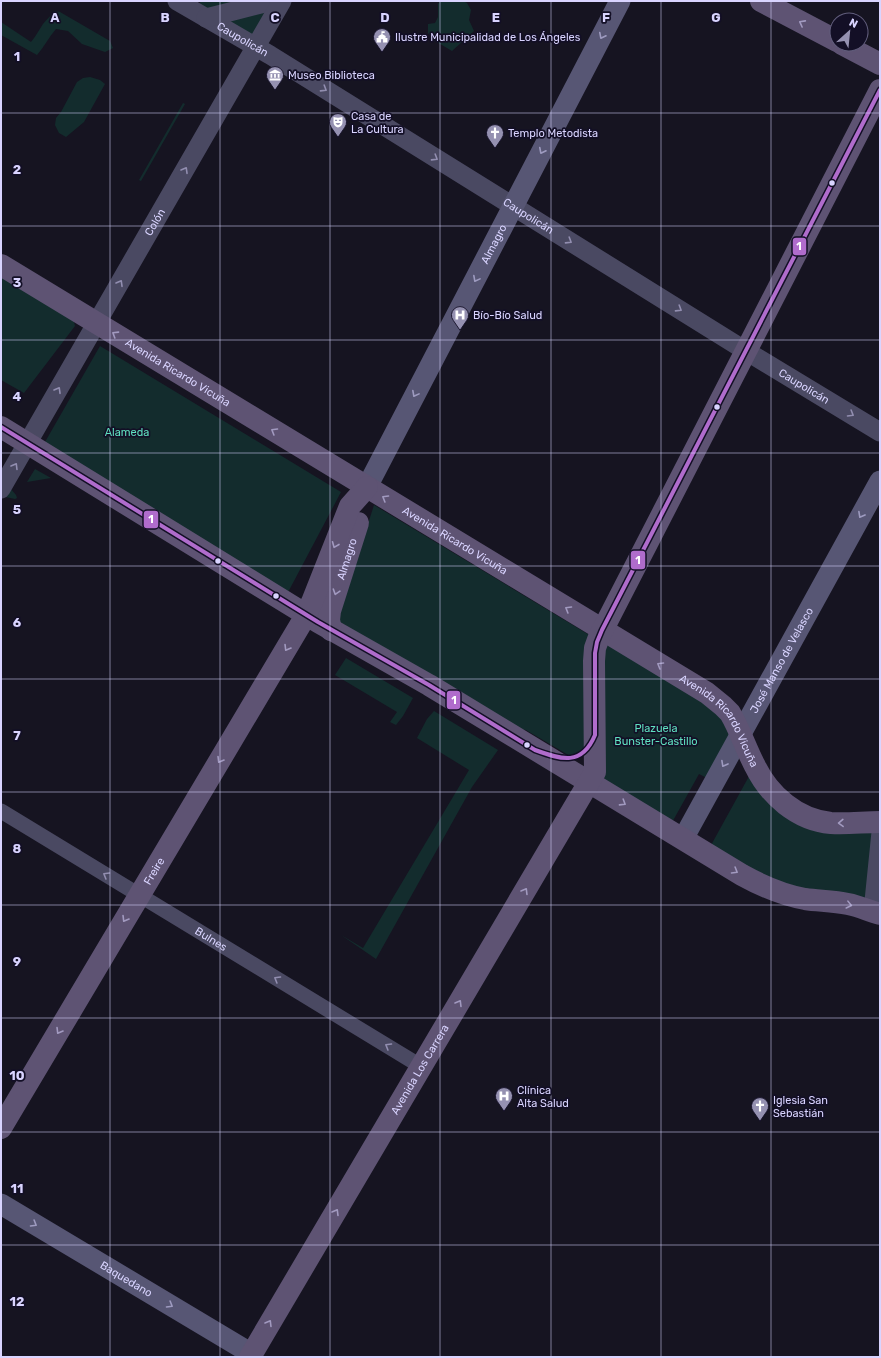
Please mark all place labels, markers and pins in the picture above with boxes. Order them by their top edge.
public building icon: Ilustre Municipalidad de Los Ángeles [372,27,392,52]
place label: Ilustre Municipalidad de Los Ángeles [395,31,581,44]
museum icon: Museo Biblioteca [265,65,285,90]
place label: Museo Biblioteca [288,69,375,82]
place label: Casa de La Cultura [351,110,404,136]
theatre icon: Casa de La Cultura [328,112,348,137]
church icon: Templo Metodista [485,123,505,148]
place label: Templo Metodista [508,127,598,140]
unlabelled marker [827,178,837,188]
hospital icon: Bío-Bío Salud [450,305,470,330]
place label: Bío-Bío Salud [473,309,542,322]
unlabelled marker [712,402,722,412]
unlabelled marker [213,556,223,566]
unlabelled marker [271,591,281,601]
unlabelled marker [522,740,532,750]
place label: Clínica Alta Salud [517,1084,569,1110]
hospital icon: Clínica Alta Salud [494,1086,514,1111]
place label: Iglesia San Sebastián [773,1094,828,1120]
church icon: Iglesia San Sebastián [750,1096,770,1121]

